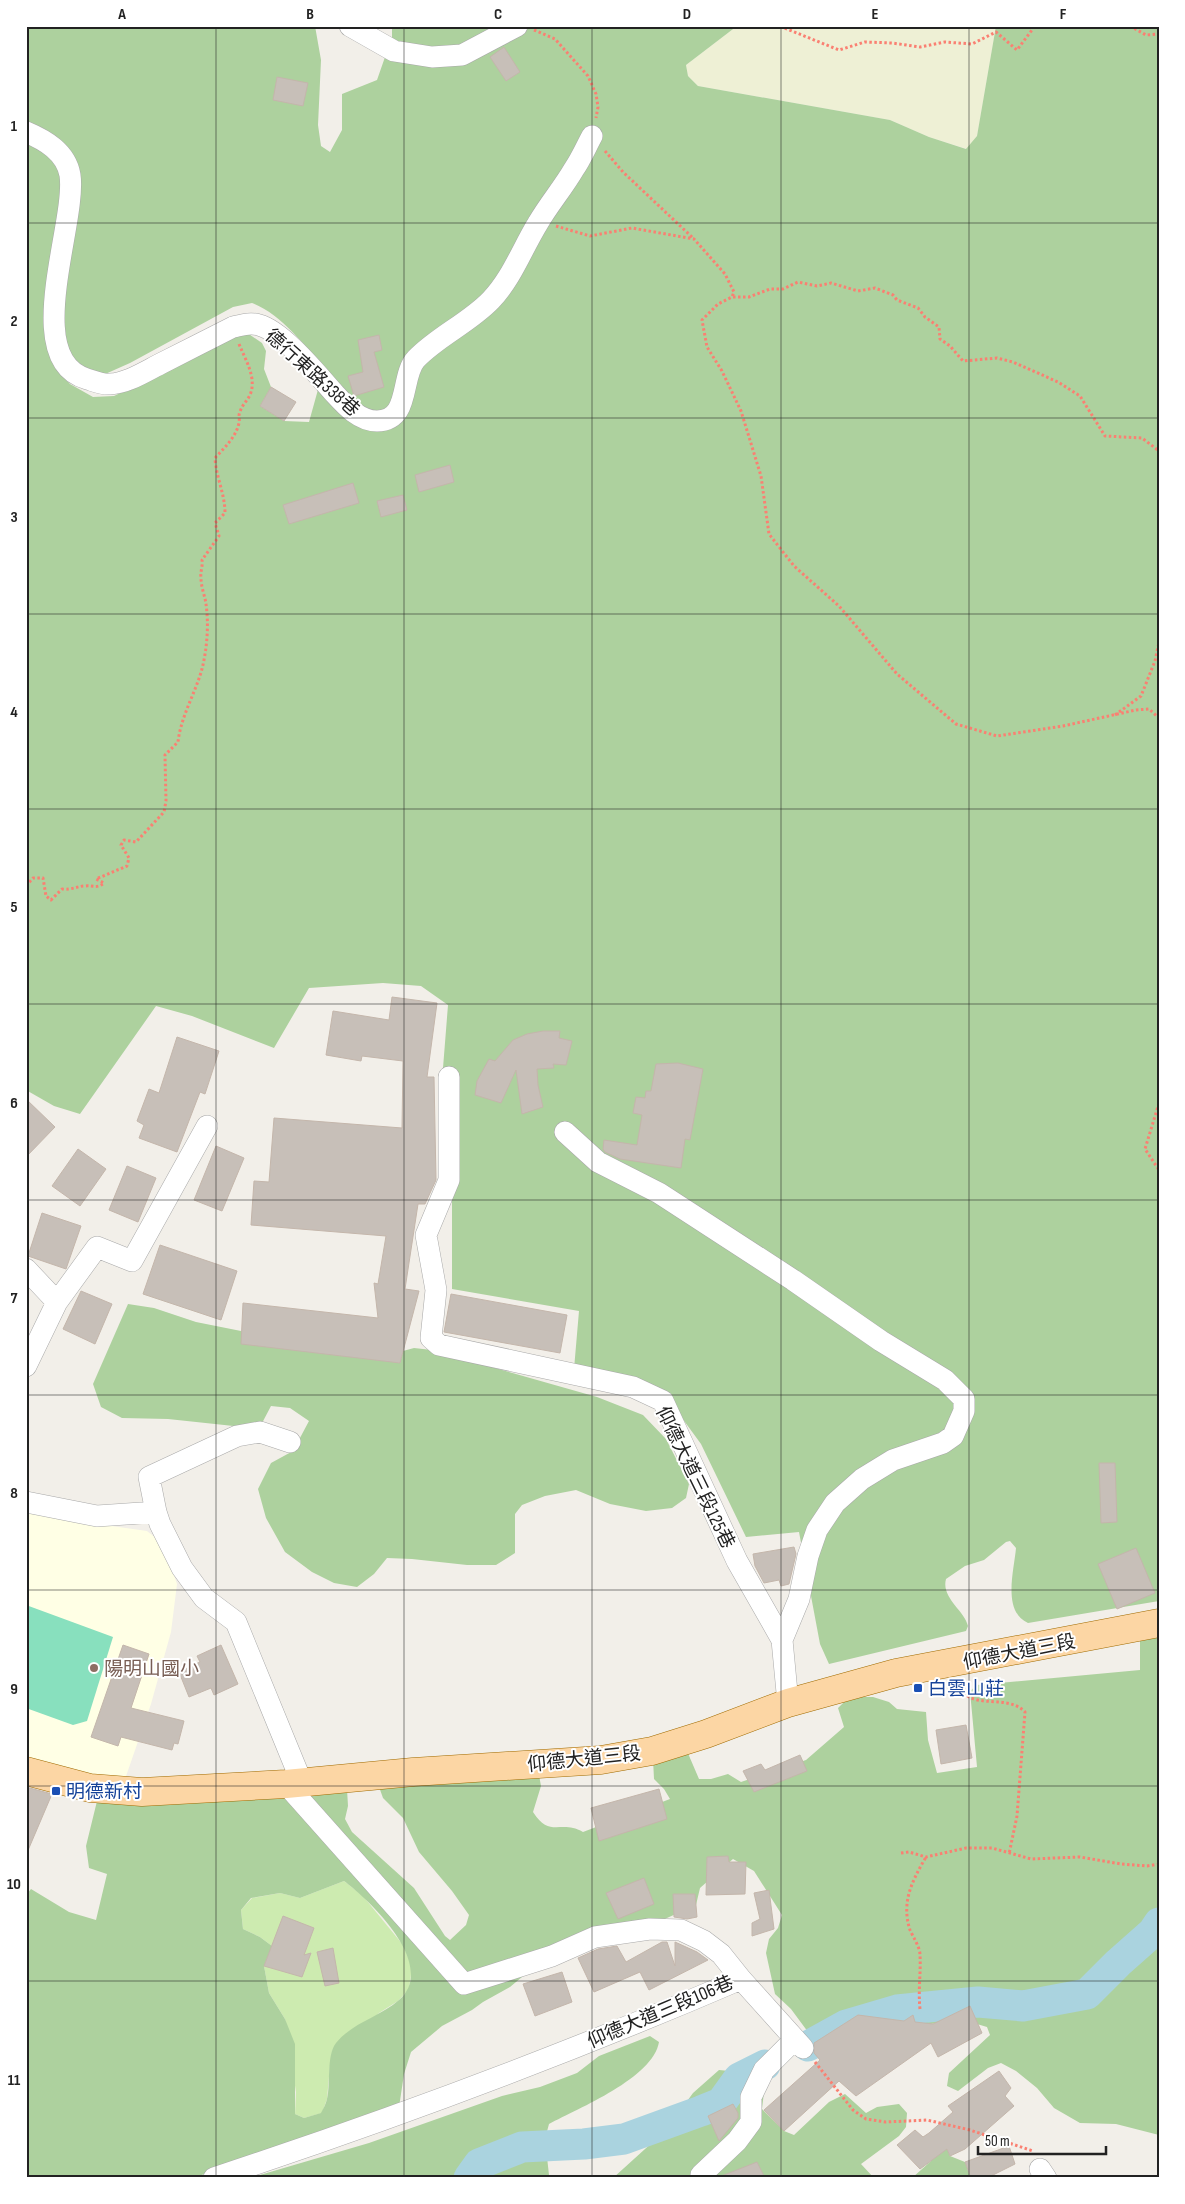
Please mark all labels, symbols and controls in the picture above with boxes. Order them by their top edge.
text: A [117,5,126,24]
text: B [306,5,314,24]
text: C [494,5,502,24]
text: D [683,5,691,24]
text: E [872,5,879,24]
text: F [1060,5,1067,24]
text: 1 [11,117,18,136]
text: 2 [10,312,18,331]
street label: 德行東路338巷 [260,325,364,422]
text: 3 [10,508,18,527]
text: 4 [10,703,18,722]
text: 5 [10,898,18,917]
text: 6 [10,1094,18,1113]
text: 7 [11,1289,18,1308]
street label: 仰德大道三段125巷 [650,1403,739,1552]
text: 8 [10,1484,18,1503]
street label: 仰德大道三段 [961,1630,1077,1675]
place label: 陽明山國小 [104,1658,199,1681]
marker: 陽明山國小 [88,1662,100,1674]
place label: 白雲山莊 [928,1678,1004,1701]
text: 9 [10,1680,18,1699]
marker: 白雲山莊 [912,1682,924,1694]
street label: 仰德大道三段 [526,1742,642,1777]
place label: 明德新村 [66,1781,142,1804]
marker: 明德新村 [50,1785,62,1797]
text: 10 [7,1875,21,1894]
street label: 仰德大道三段106巷 [584,1971,737,2054]
text: 11 [8,2071,21,2090]
scale bar [978,2124,1105,2156]
text: 50 m [985,2132,1010,2151]

